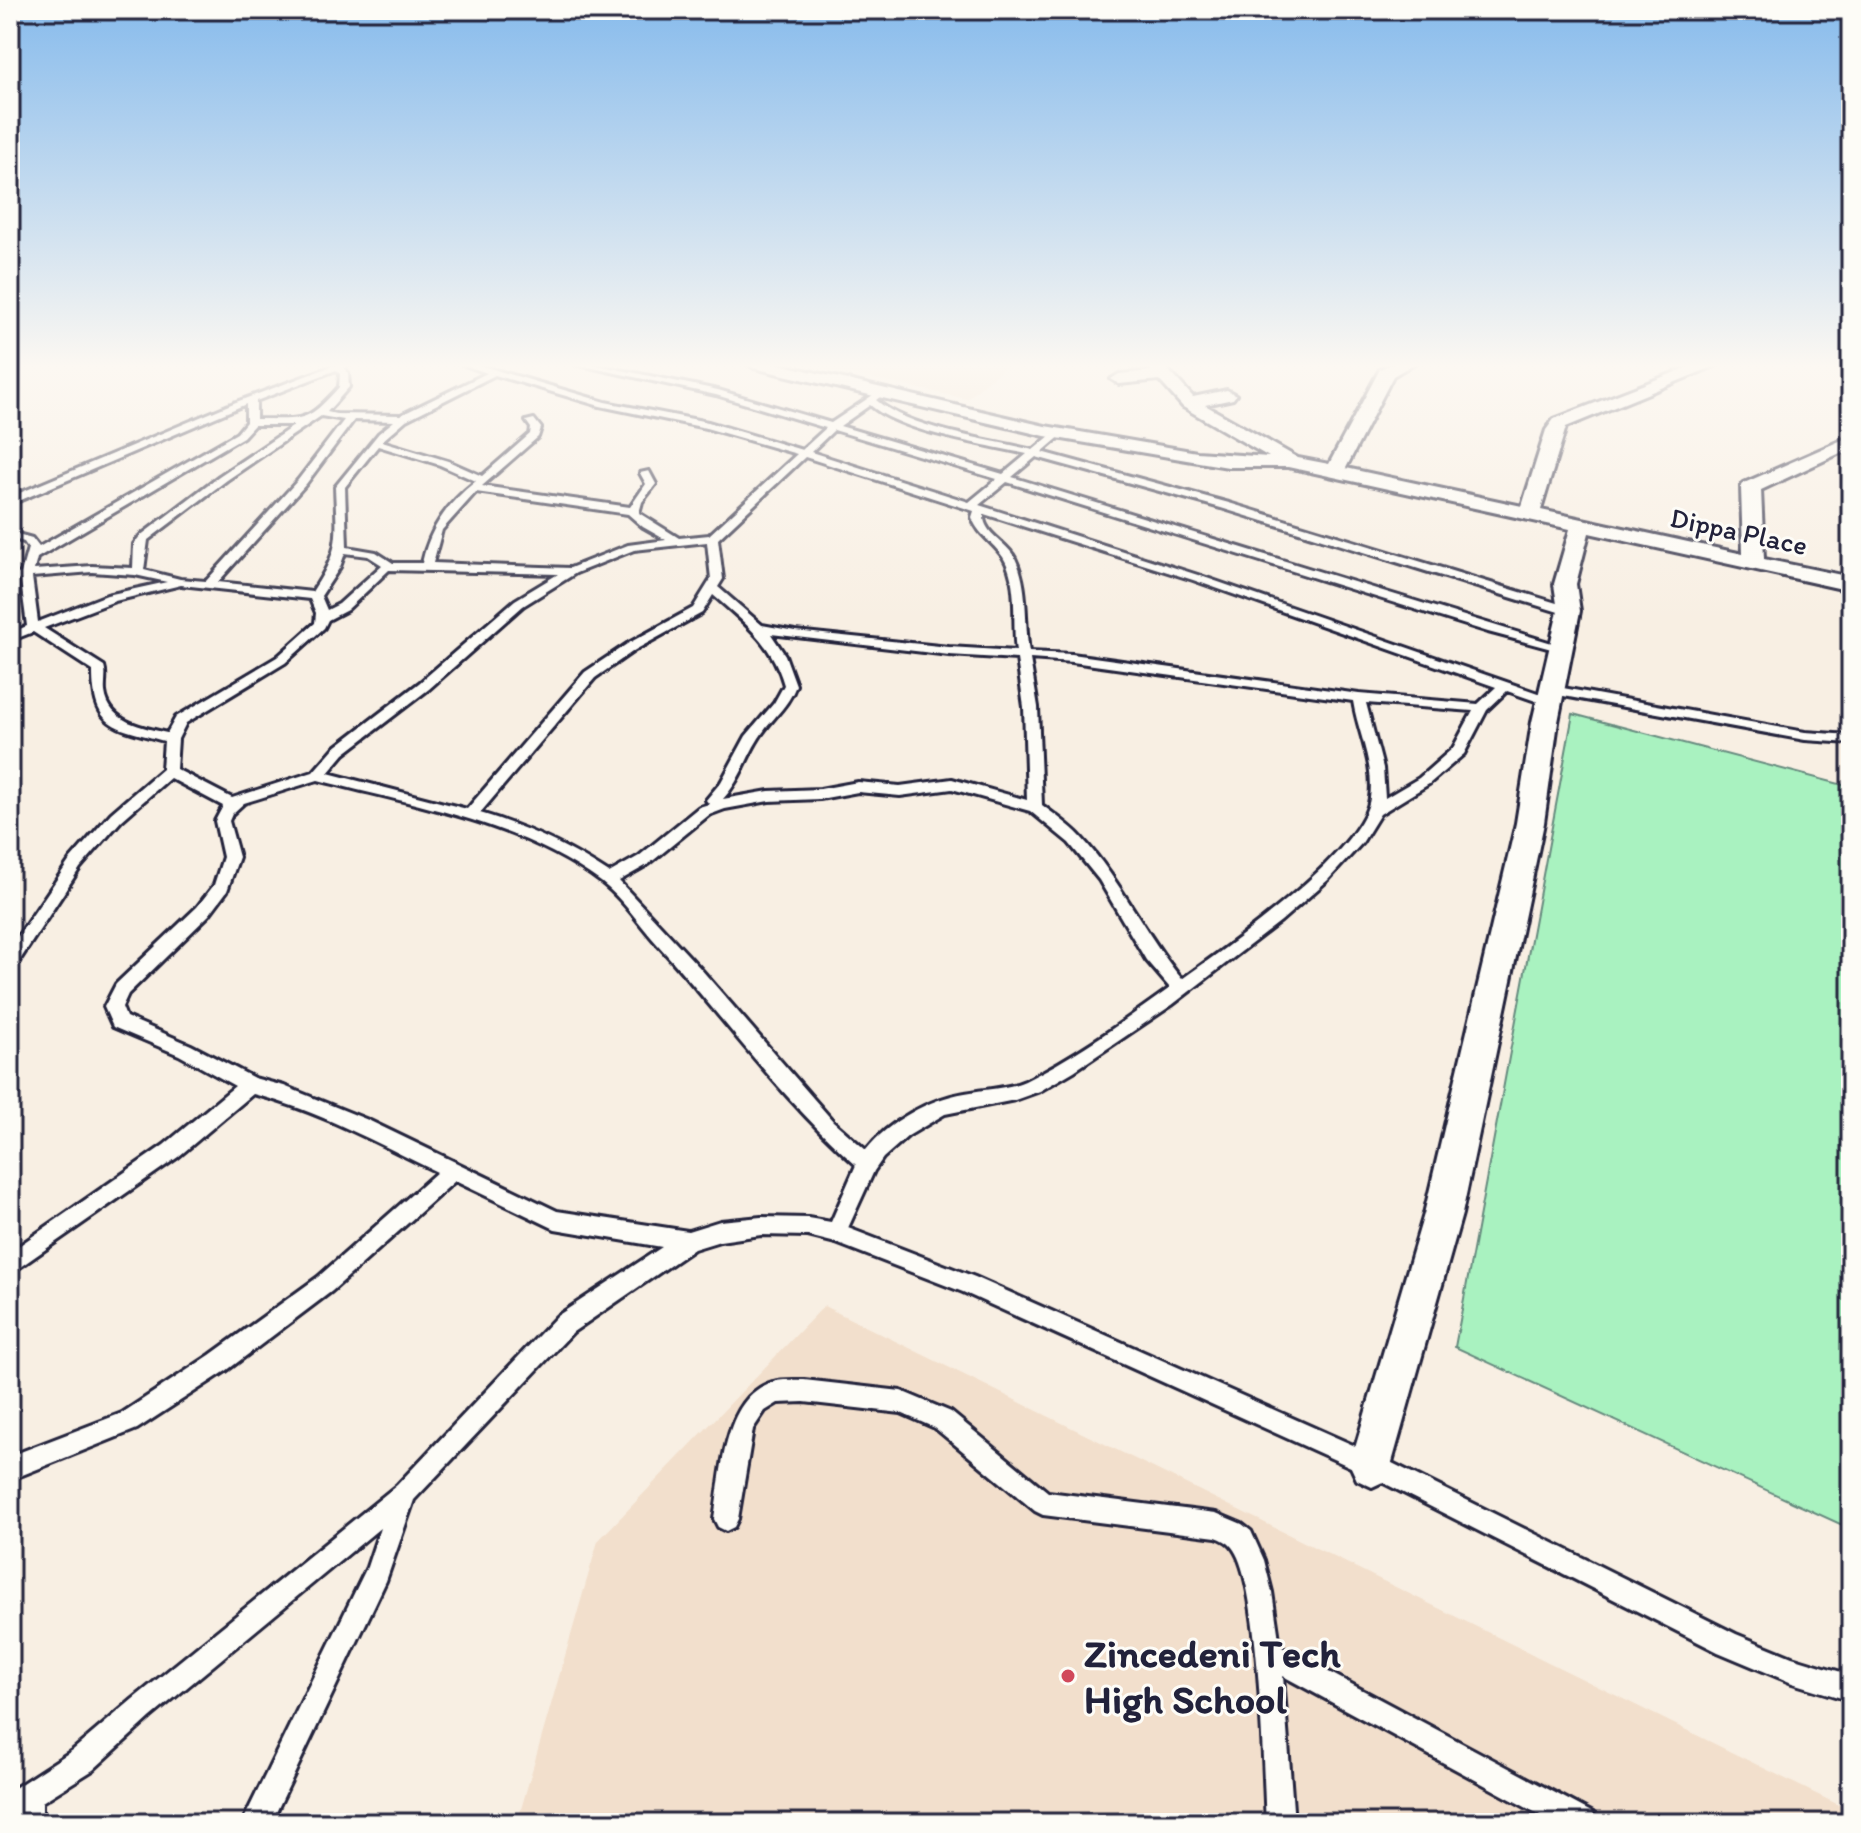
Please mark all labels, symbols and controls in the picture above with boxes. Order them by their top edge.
street label: Dippa Place [1667,500,1811,562]
place label: Zincedeni Tech High School [1084,1629,1341,1723]
marker: Zincedeni Tech High School [1059,1667,1077,1685]

